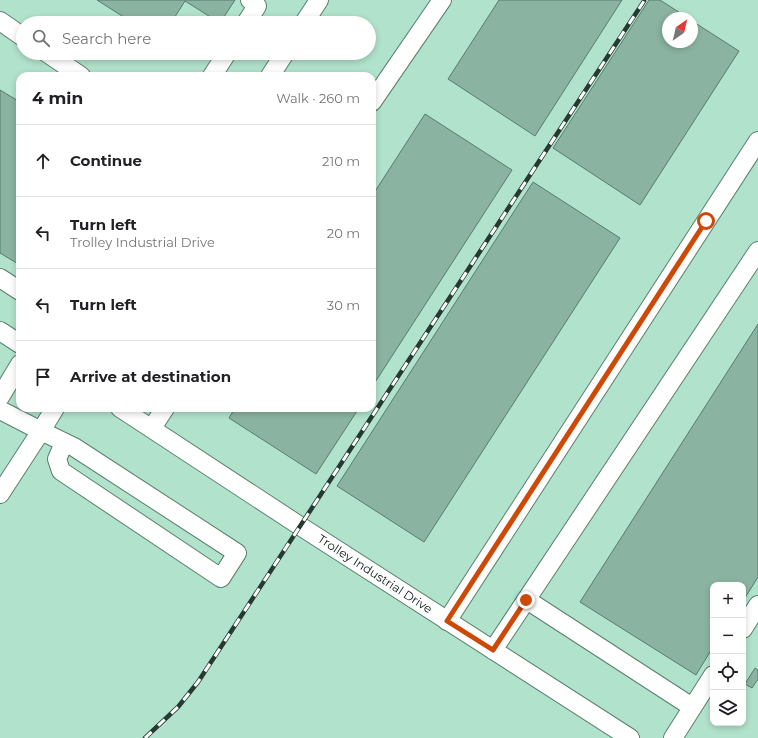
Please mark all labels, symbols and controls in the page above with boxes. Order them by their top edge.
north arrow [662,12,698,48]
search box [16,16,376,60]
icon: search [30,27,52,49]
text: Search here [62,29,151,48]
text: 4 min [32,88,83,108]
text: Walk · 260 m [276,90,360,106]
icon: ahead [32,150,54,172]
text: Continue [70,151,142,170]
text: 210 m [322,153,360,169]
route start [697,212,715,230]
text: Turn left [70,215,137,234]
icon: left [32,222,54,244]
text: 20 m [327,225,360,241]
text: Trolley Industrial Drive [70,234,215,250]
icon: left [32,294,54,316]
text: Turn left [70,295,137,314]
text: 30 m [327,297,360,313]
icon: arrive [32,366,54,388]
text: Arrive at destination [70,367,231,386]
street label: Trolley Industrial Drive [315,531,435,616]
map controls [710,582,746,726]
button: + [710,582,746,618]
route end [517,591,535,609]
button: − [710,618,746,654]
button: locate [710,654,746,690]
button: layers [710,690,746,726]

